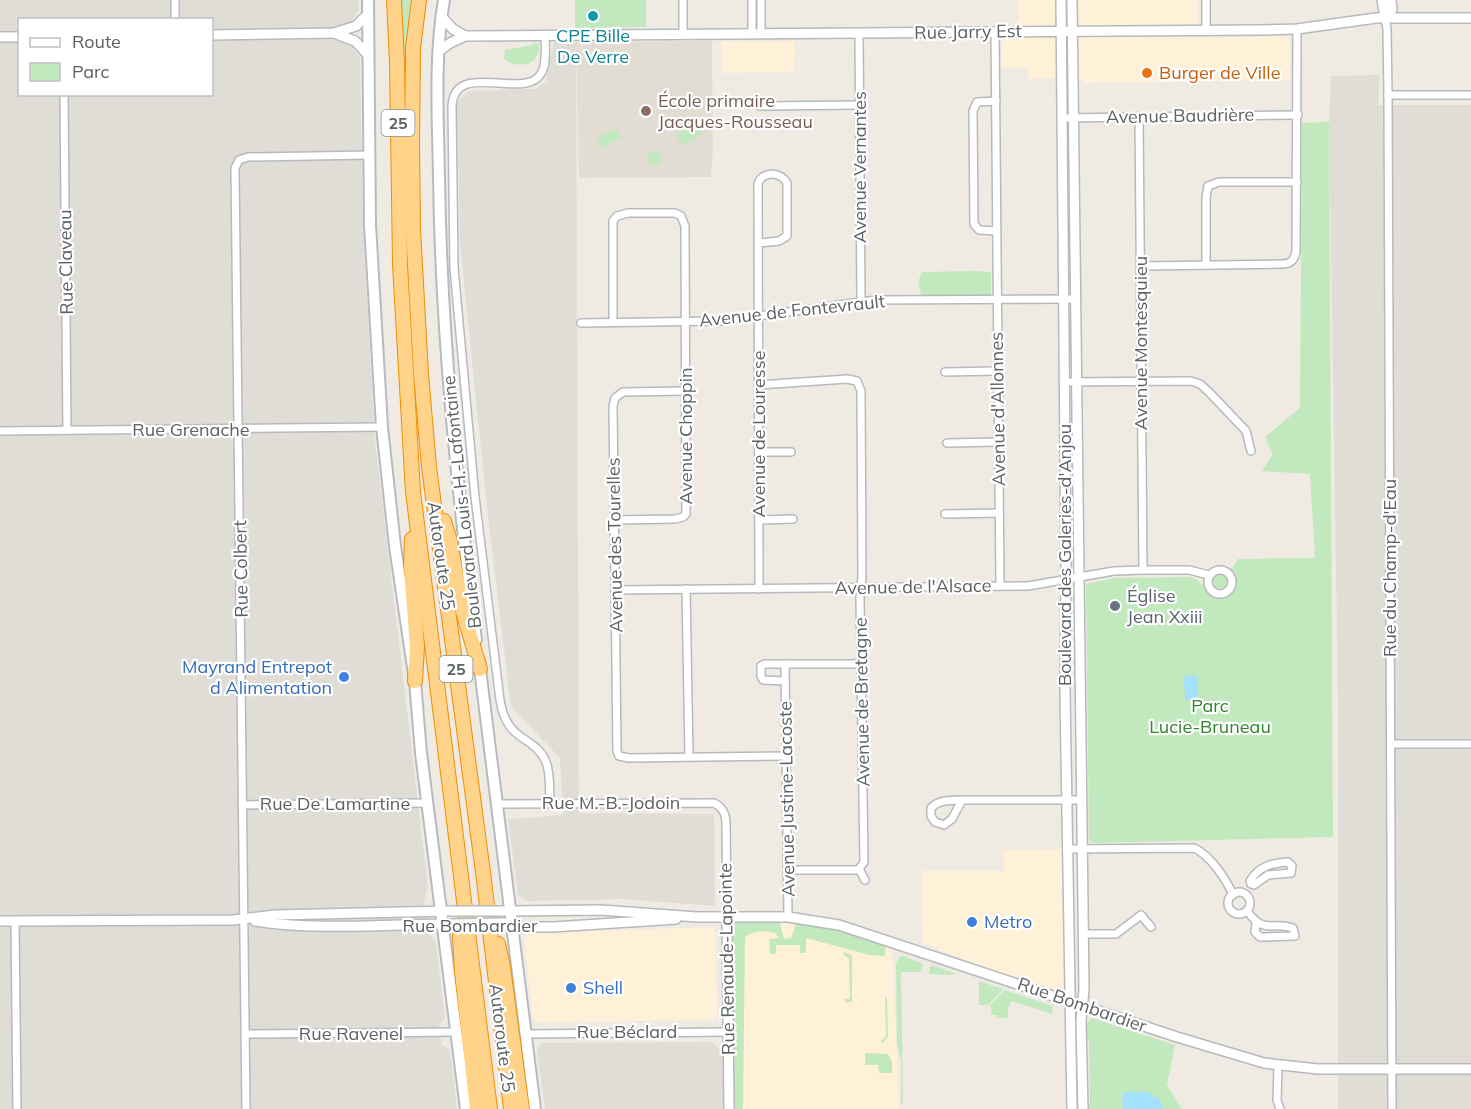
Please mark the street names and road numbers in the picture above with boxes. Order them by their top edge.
street label: Rue Jarry Est [914,19,1022,44]
street label: Avenue Vernantes [848,91,871,243]
street label: Avenue Baudrière [1106,103,1254,128]
road number: 25 [382,110,414,136]
street label: Rue Claveau [53,209,78,315]
street label: Avenue Montesquieu [1129,256,1152,430]
street label: Avenue de Fontevrault [698,289,886,332]
street label: Avenue d'Allonnes [985,332,1010,486]
street label: Avenue de Louresse [747,351,770,517]
street label: Avenue Choppin [674,368,697,504]
street label: Boulevard Louis-H.-Lafontaine [437,374,486,630]
street label: Rue Grenache [132,418,250,441]
street label: Boulevard des Galeries-d'Anjou [1053,424,1076,686]
street label: Avenue des Tourelles [601,457,628,633]
street label: Rue du Champ-d'Eau [1378,479,1401,657]
street label: Autoroute 25 [422,500,461,612]
street label: Rue Colbert [228,520,253,618]
street label: Avenue de l'Alsace [834,574,992,599]
street label: Avenue de Bretagne [849,617,874,787]
road number: 25 [440,656,472,682]
street label: Avenue Justine-Lacoste [773,701,800,897]
street label: Rue M.-B.-Jodoin [542,791,680,814]
street label: Rue De Lamartine [260,792,410,815]
street label: Rue Renaude-Lapointe [713,863,740,1055]
street label: Rue Bombardier [402,914,538,937]
street label: Rue Bombardier [1015,972,1150,1038]
street label: Autoroute 25 [484,982,521,1094]
street label: Rue Béclard [577,1020,677,1043]
street label: Rue Ravenel [299,1022,403,1045]

